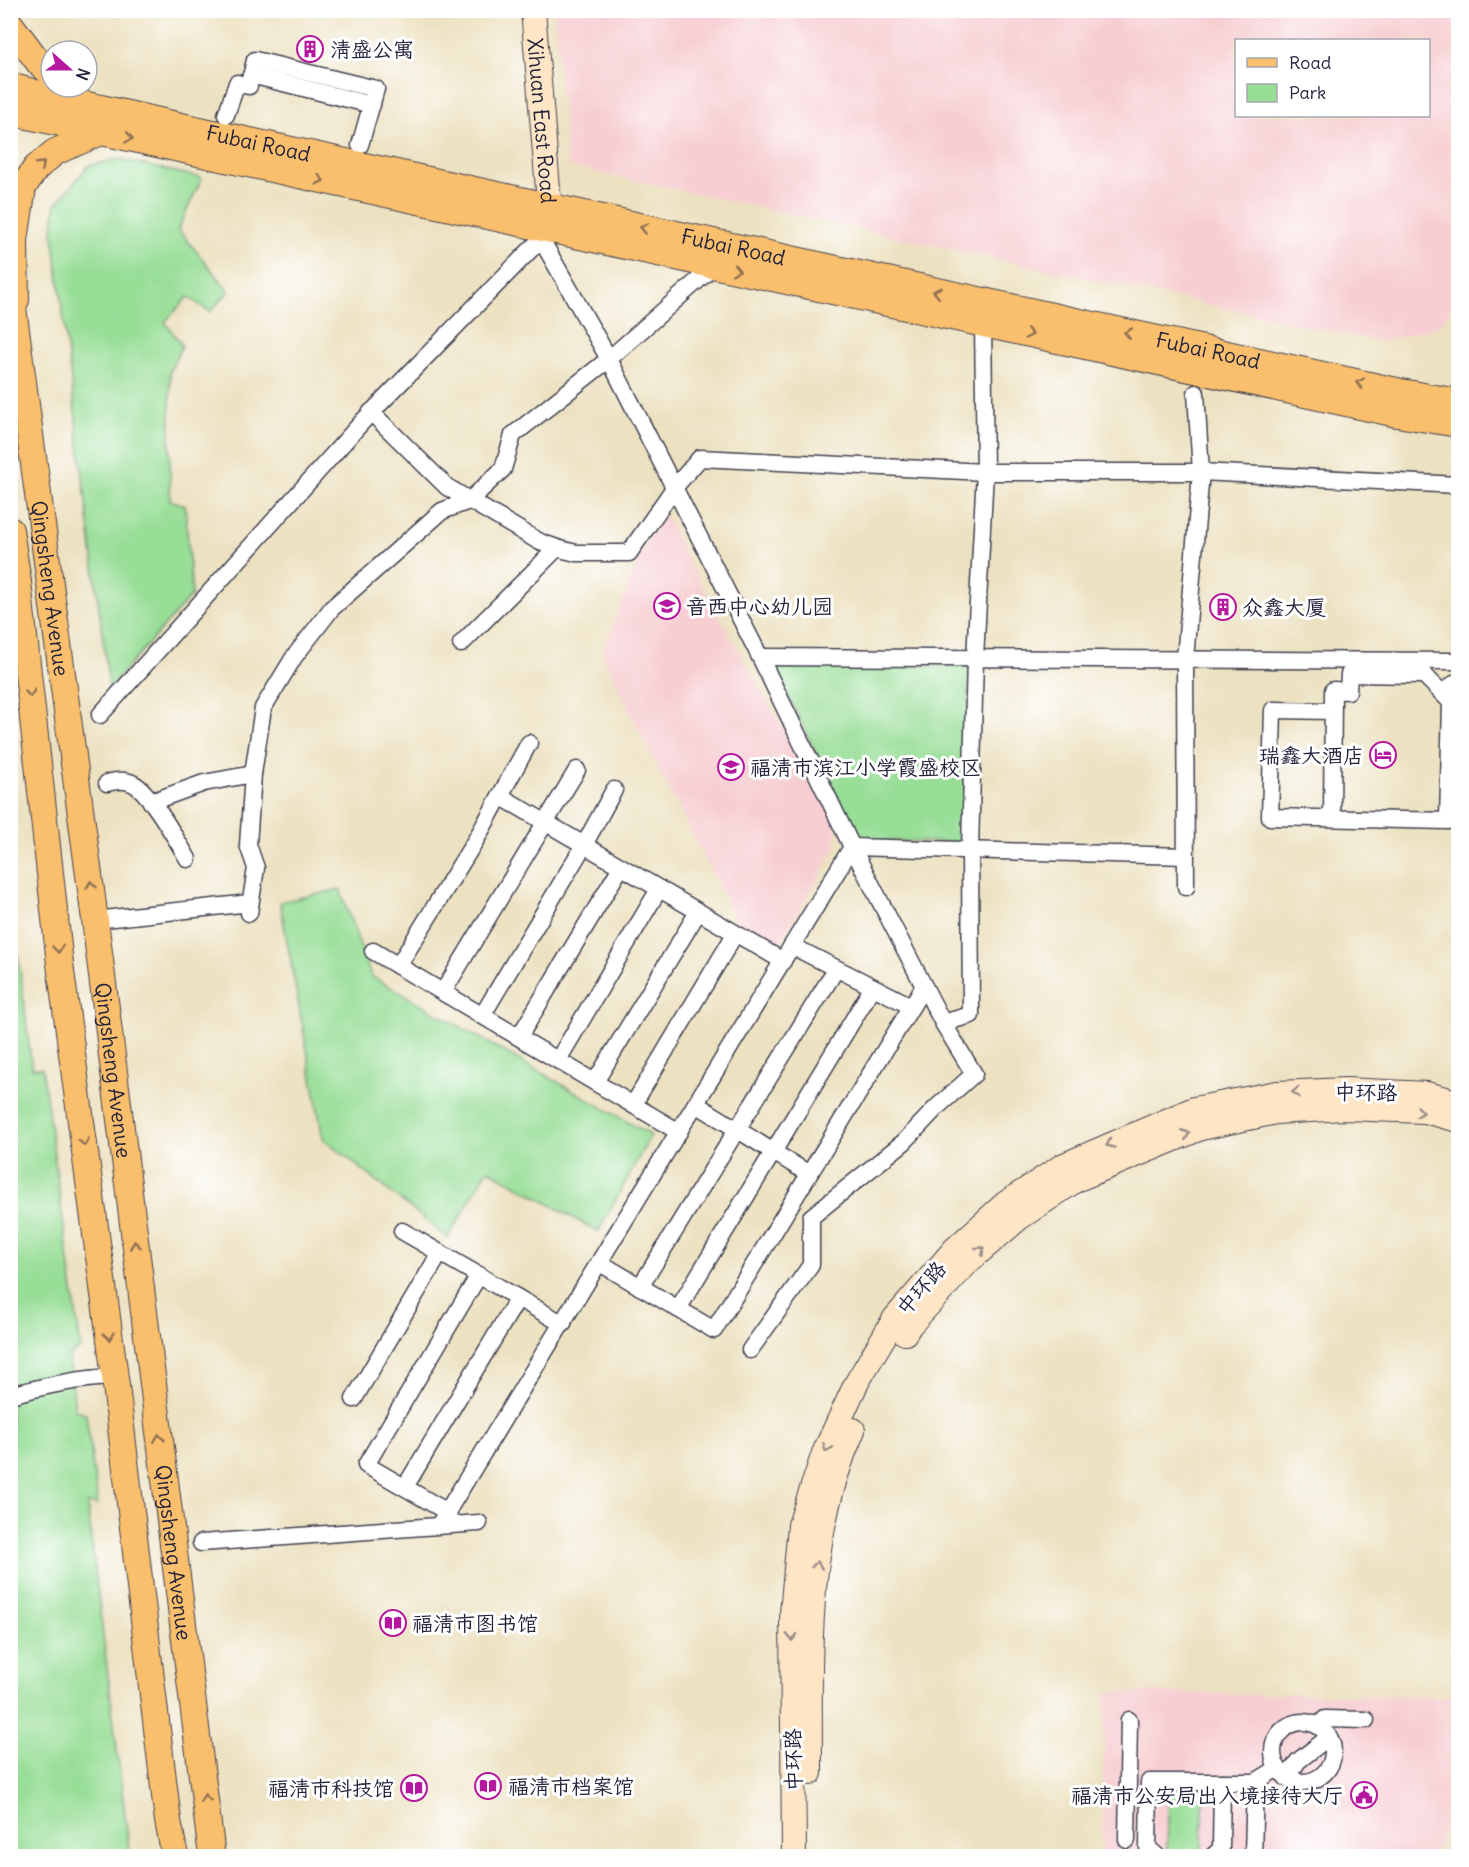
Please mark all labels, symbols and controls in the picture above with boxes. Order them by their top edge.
building icon: 清盛公寓 [295,34,325,64]
place label: 清盛公寓 [330,36,414,63]
street label: Xihuan East Road [522,37,563,205]
north arrow [39,39,99,99]
legend [1235,39,1430,117]
text: Road [1289,51,1332,74]
text: N [72,66,94,83]
text: Park [1289,81,1326,104]
street label: Fubai Road [204,118,313,167]
one-way arrow [124,131,134,144]
one-way arrow [34,161,44,172]
one-way arrow [314,173,324,186]
one-way arrow [640,222,650,235]
street label: Fubai Road [679,222,788,271]
one-way arrow [731,263,741,276]
one-way arrow [933,286,943,299]
street label: Fubai Road [1154,325,1263,374]
one-way arrow [1024,327,1034,340]
one-way arrow [1123,328,1133,341]
one-way arrow [1355,378,1365,391]
street label: Qingsheng Avenue [25,499,76,678]
school or university icon: 音西中心幼儿园 [652,591,682,621]
building icon: 众鑫大厦 [1208,592,1238,622]
place label: 音西中心幼儿园 [686,593,833,620]
place label: 众鑫大厦 [1242,594,1326,621]
one-way arrow [23,688,36,697]
hotel icon: 瑞鑫大酒店 [1368,740,1398,770]
place label: 瑞鑫大酒店 [1259,742,1364,769]
school or university icon: 福清市滨江小学霞盛校区 [716,752,746,782]
place label: 福清市滨江小学霞盛校区 [750,754,981,781]
one-way arrow [85,880,97,889]
one-way arrow [51,945,64,954]
street label: Qingsheng Avenue [89,981,138,1160]
street label: 中环路 [1334,1078,1398,1106]
one-way arrow [1292,1086,1301,1099]
one-way arrow [1415,1105,1424,1118]
one-way arrow [1179,1129,1190,1141]
one-way arrow [1105,1137,1116,1149]
one-way arrow [77,1138,89,1147]
one-way arrow [129,1240,142,1249]
one-way arrow [974,1247,985,1258]
street label: 中环路 [890,1255,952,1321]
one-way arrow [103,1331,115,1340]
one-way arrow [153,1434,166,1443]
one-way arrow [822,1441,834,1452]
street label: Qingsheng Avenue [150,1463,198,1642]
one-way arrow [810,1560,823,1569]
library icon: 福清市图书馆 [378,1608,408,1638]
place label: 福清市图书馆 [412,1610,538,1637]
one-way arrow [786,1633,798,1642]
street label: 中环路 [779,1728,807,1792]
library icon: 福清市档案馆 [473,1771,503,1801]
library icon: 福清市科技馆 [399,1773,429,1803]
place label: 福清市档案馆 [508,1773,634,1800]
place label: 福清市科技馆 [268,1775,394,1802]
public building icon: 福清市公安局出入境接待大厅 [1349,1780,1379,1810]
place label: 福清市公安局出入境接待大厅 [1071,1782,1344,1809]
one-way arrow [199,1794,211,1803]

